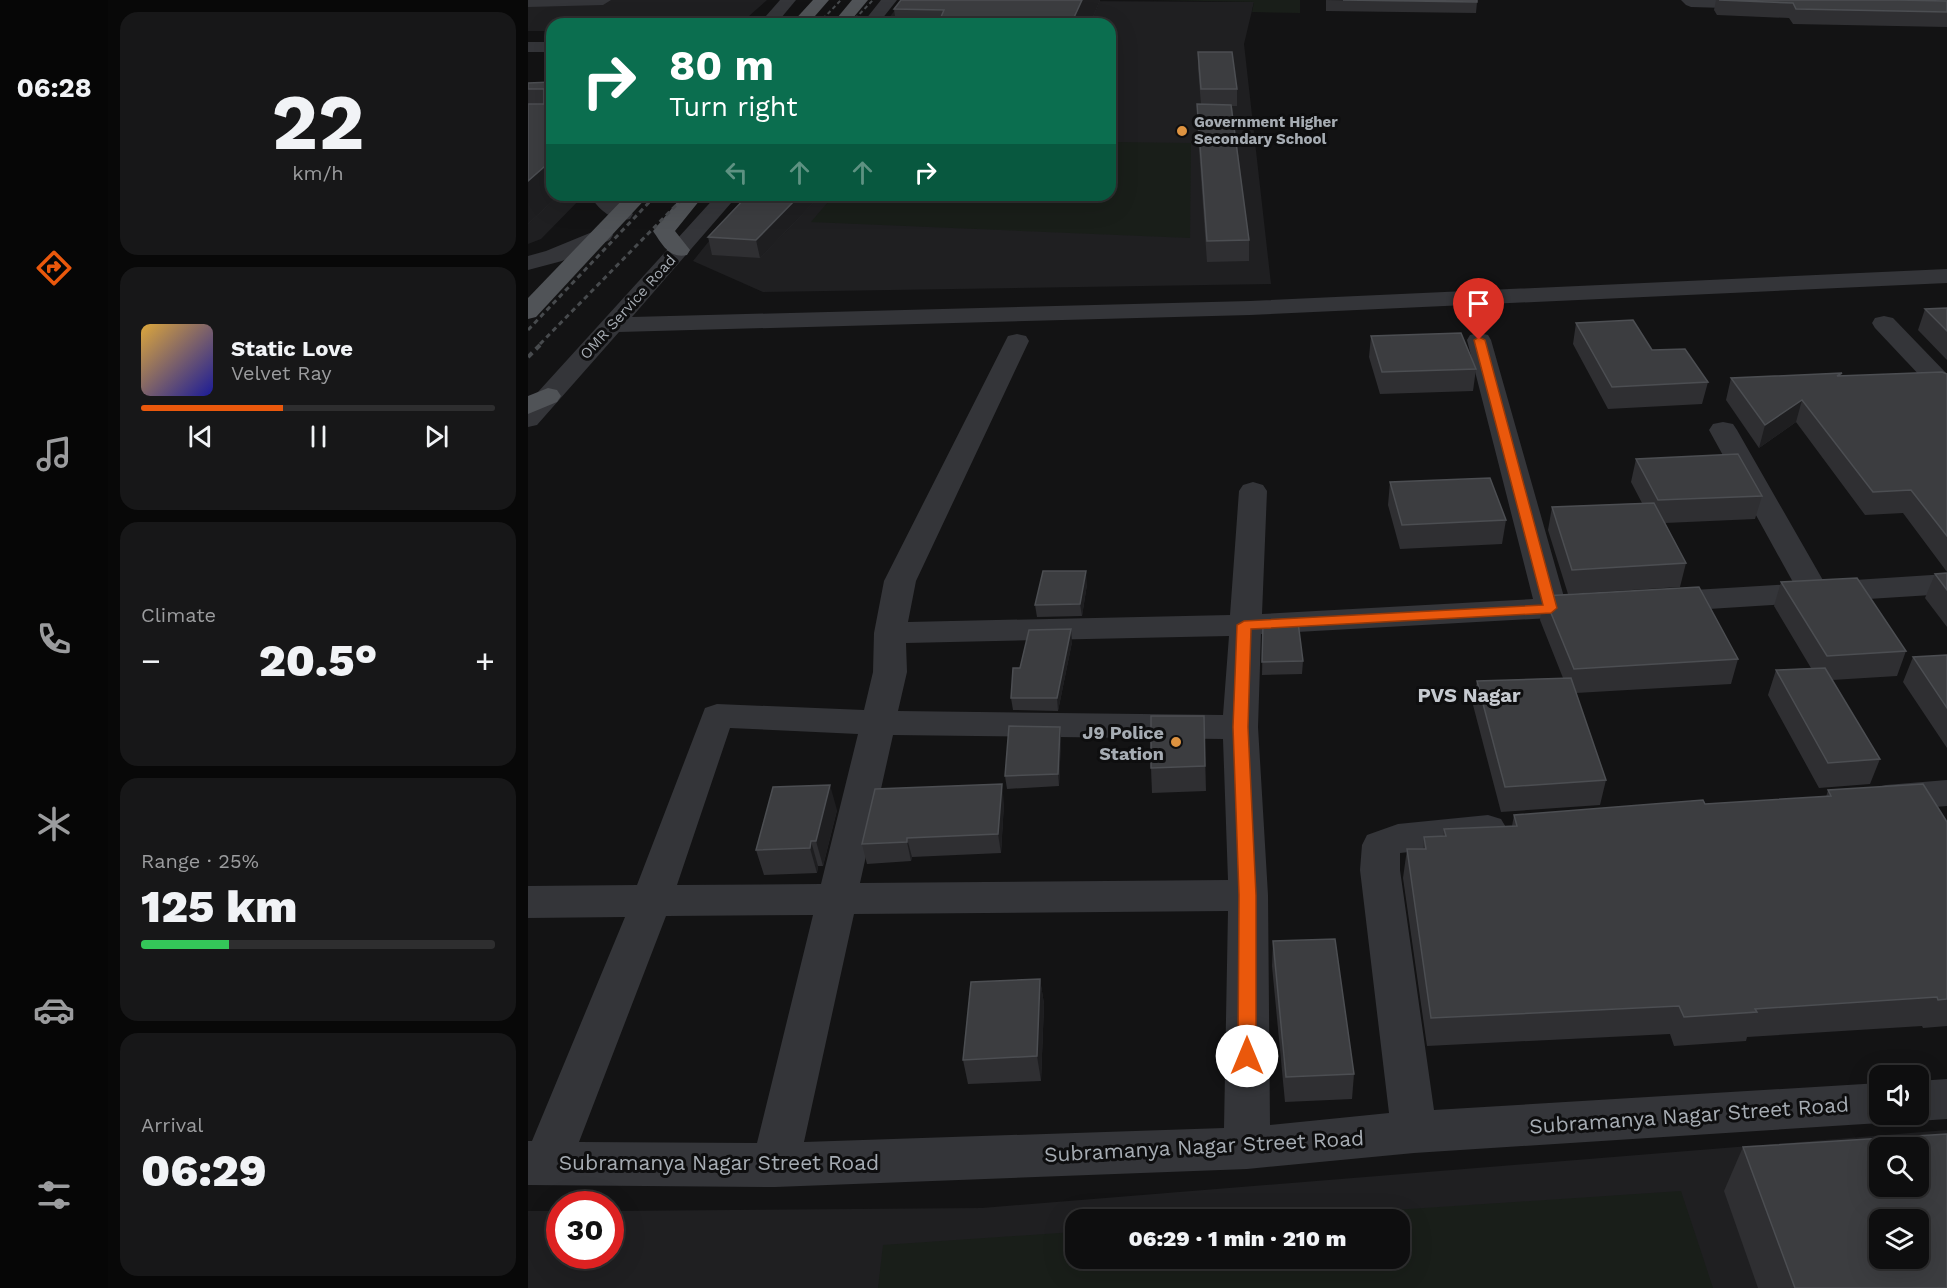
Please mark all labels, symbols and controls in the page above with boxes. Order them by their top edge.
text: 80 m [669,41,774,90]
icon: right [570,42,648,120]
text: 06:28 [16,72,92,104]
text: 22 [272,76,364,168]
text: Turn right [669,91,798,123]
place label: Government Higher Secondary School [1194,113,1338,148]
marker: Government Higher Secondary School [1175,124,1189,138]
icon: left [720,156,753,189]
icon: ahead [783,156,816,189]
icon: ahead [846,156,879,189]
icon: right [909,156,942,189]
text: km/h [292,161,344,185]
icon: directions [33,247,75,289]
street label: OMR Service Road [576,251,680,363]
pin [1453,278,1504,340]
icon: arrive [1462,287,1495,320]
text: Static Love [231,336,353,361]
text: Velvet Ray [231,361,332,385]
icon: previous [184,420,217,453]
icon: pause [302,420,335,453]
icon: next [420,420,453,453]
icon: music [33,433,75,475]
text: Climate [141,603,216,627]
icon: phone [33,618,75,660]
text: 20.5° [259,634,377,687]
text: − [141,641,161,680]
text: + [475,641,495,680]
district label: PVS Nagar [1417,683,1521,707]
place label: J9 Police Station [1082,722,1164,764]
marker: J9 Police Station [1169,735,1183,749]
icon: climate [33,803,75,845]
text: Range · 25% [141,849,259,873]
text: 125 km [141,880,297,933]
icon: car [33,989,75,1031]
position arrow [1215,1024,1279,1088]
map controls [1869,1065,1929,1269]
button: sound [1869,1065,1929,1125]
street label: Subramanya Nagar Street Road [1528,1091,1850,1139]
text: Arrival [141,1113,203,1137]
street label: Subramanya Nagar Street Road [1043,1125,1365,1167]
button: search [1869,1137,1929,1197]
text: 06:29 [141,1144,267,1197]
street label: Subramanya Nagar Street Road [559,1150,879,1175]
icon: filters [33,1174,75,1216]
speed limit sign: 30 [546,1191,624,1269]
button: layers [1869,1209,1929,1269]
text: 06:29 · 1 min · 210 m [1128,1226,1347,1251]

